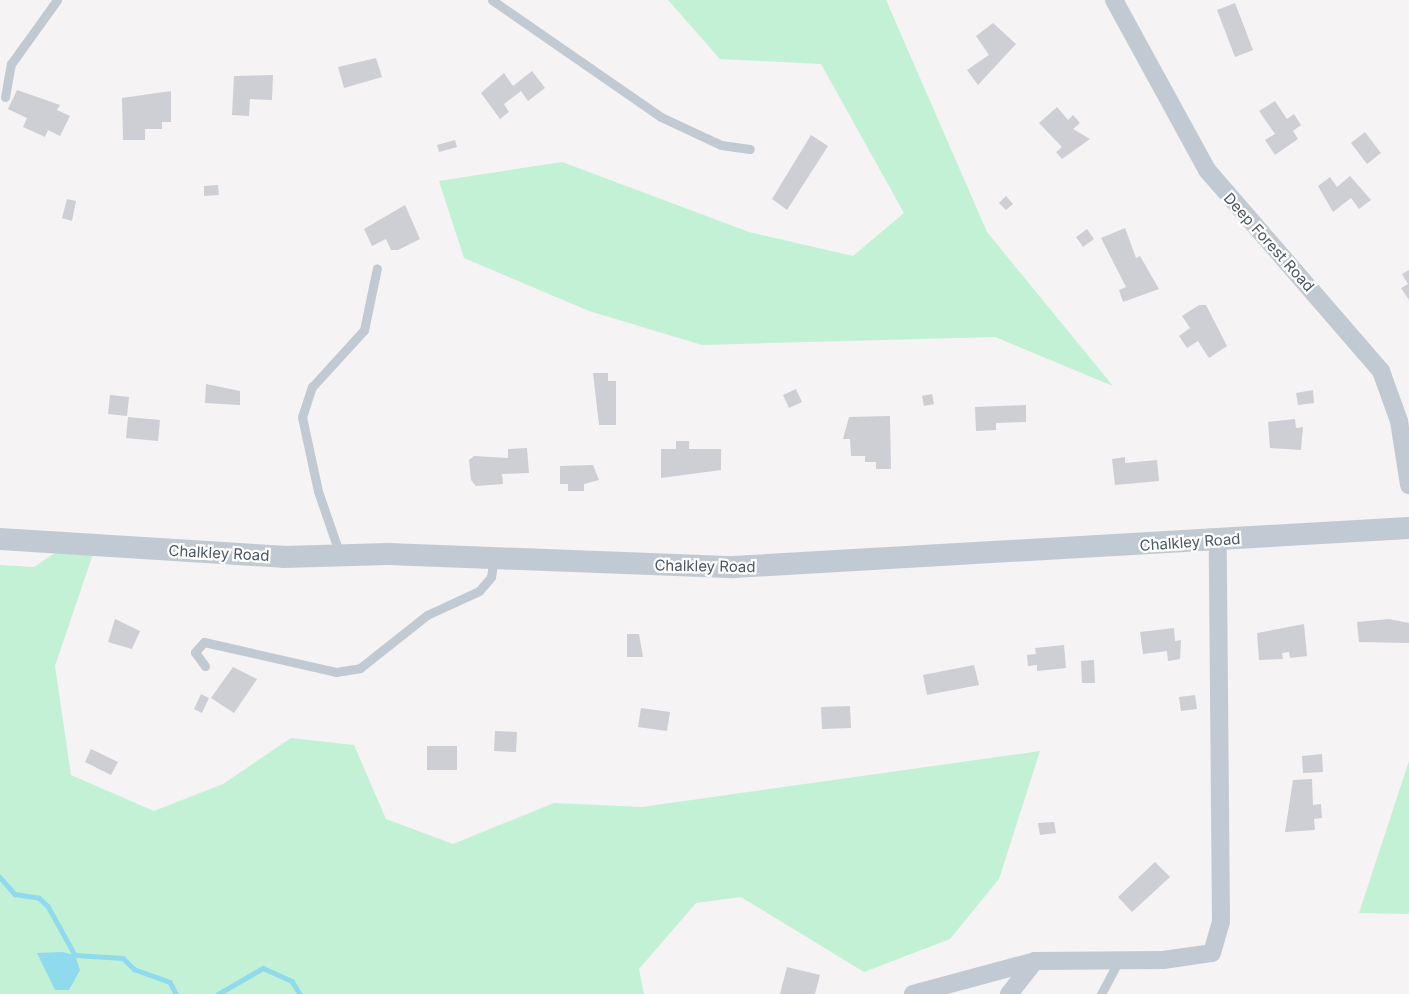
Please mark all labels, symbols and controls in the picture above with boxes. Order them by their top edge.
street label: Deep Forest Road [1220,189,1318,295]
street label: Chalkley Road [1139,529,1241,555]
street label: Chalkley Road [168,541,270,565]
street label: Chalkley Road [654,556,756,576]

